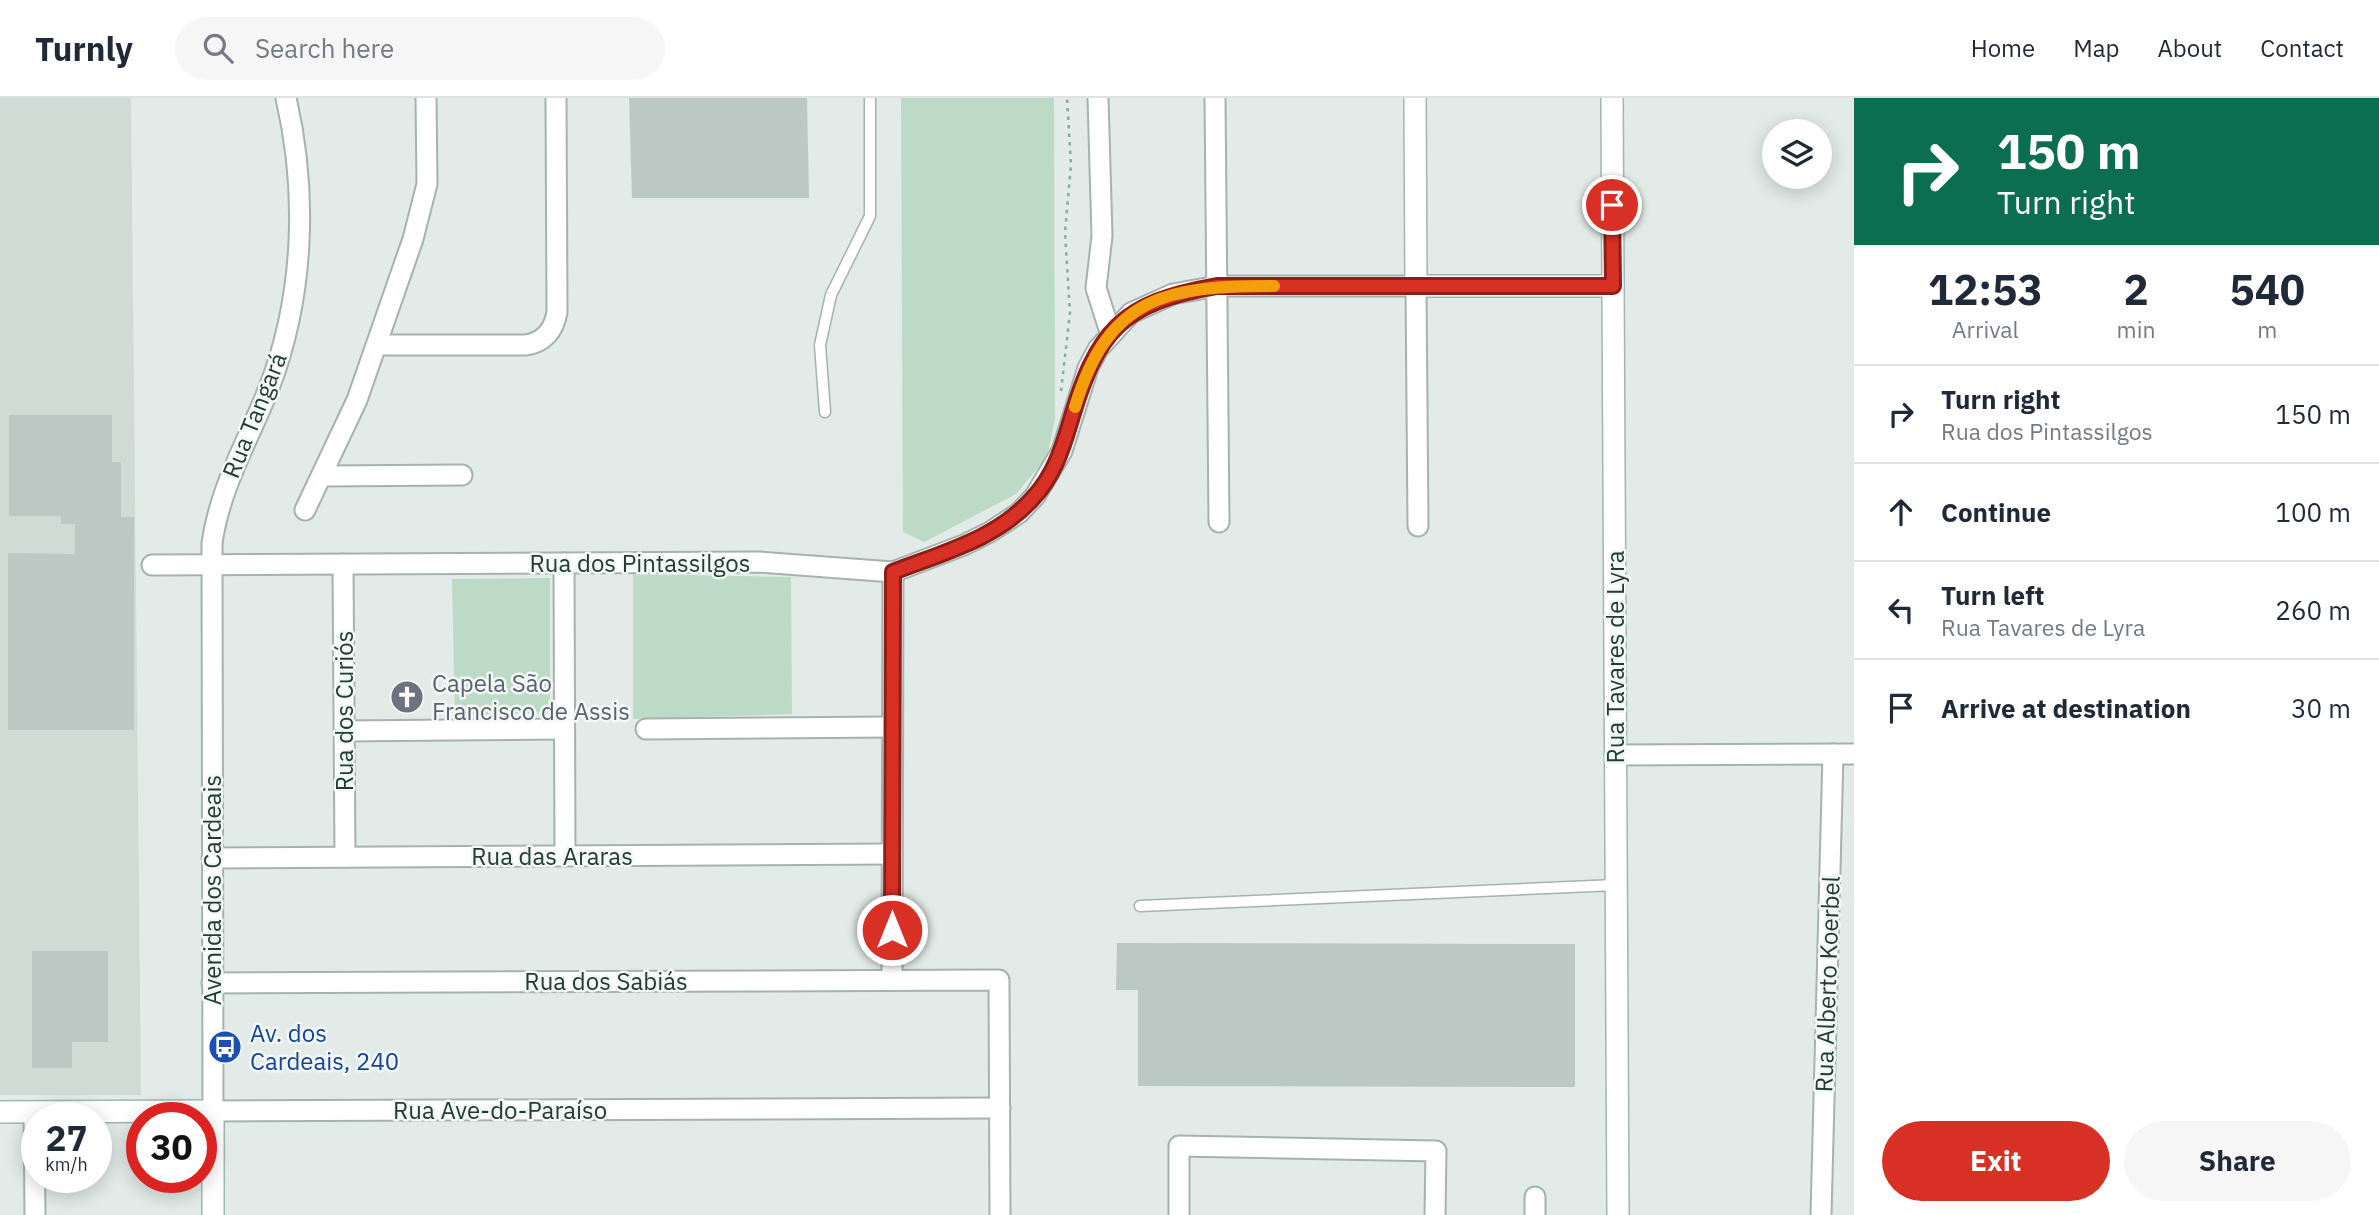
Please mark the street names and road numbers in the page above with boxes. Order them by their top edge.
street label: Rua Tangará [214,347,294,483]
street label: Rua dos Pintassilgos [529,547,751,579]
street label: Rua Tavares de Lyra [1599,550,1631,764]
street label: Rua dos Curiós [328,631,360,791]
street label: Avenida dos Cardeais [196,775,228,1005]
street label: Rua das Araras [471,840,633,872]
street label: Rua Alberto Koerbel [1807,875,1847,1093]
street label: Rua dos Sabiás [524,965,688,997]
street label: Rua Ave-do-Paraíso [393,1094,607,1126]

